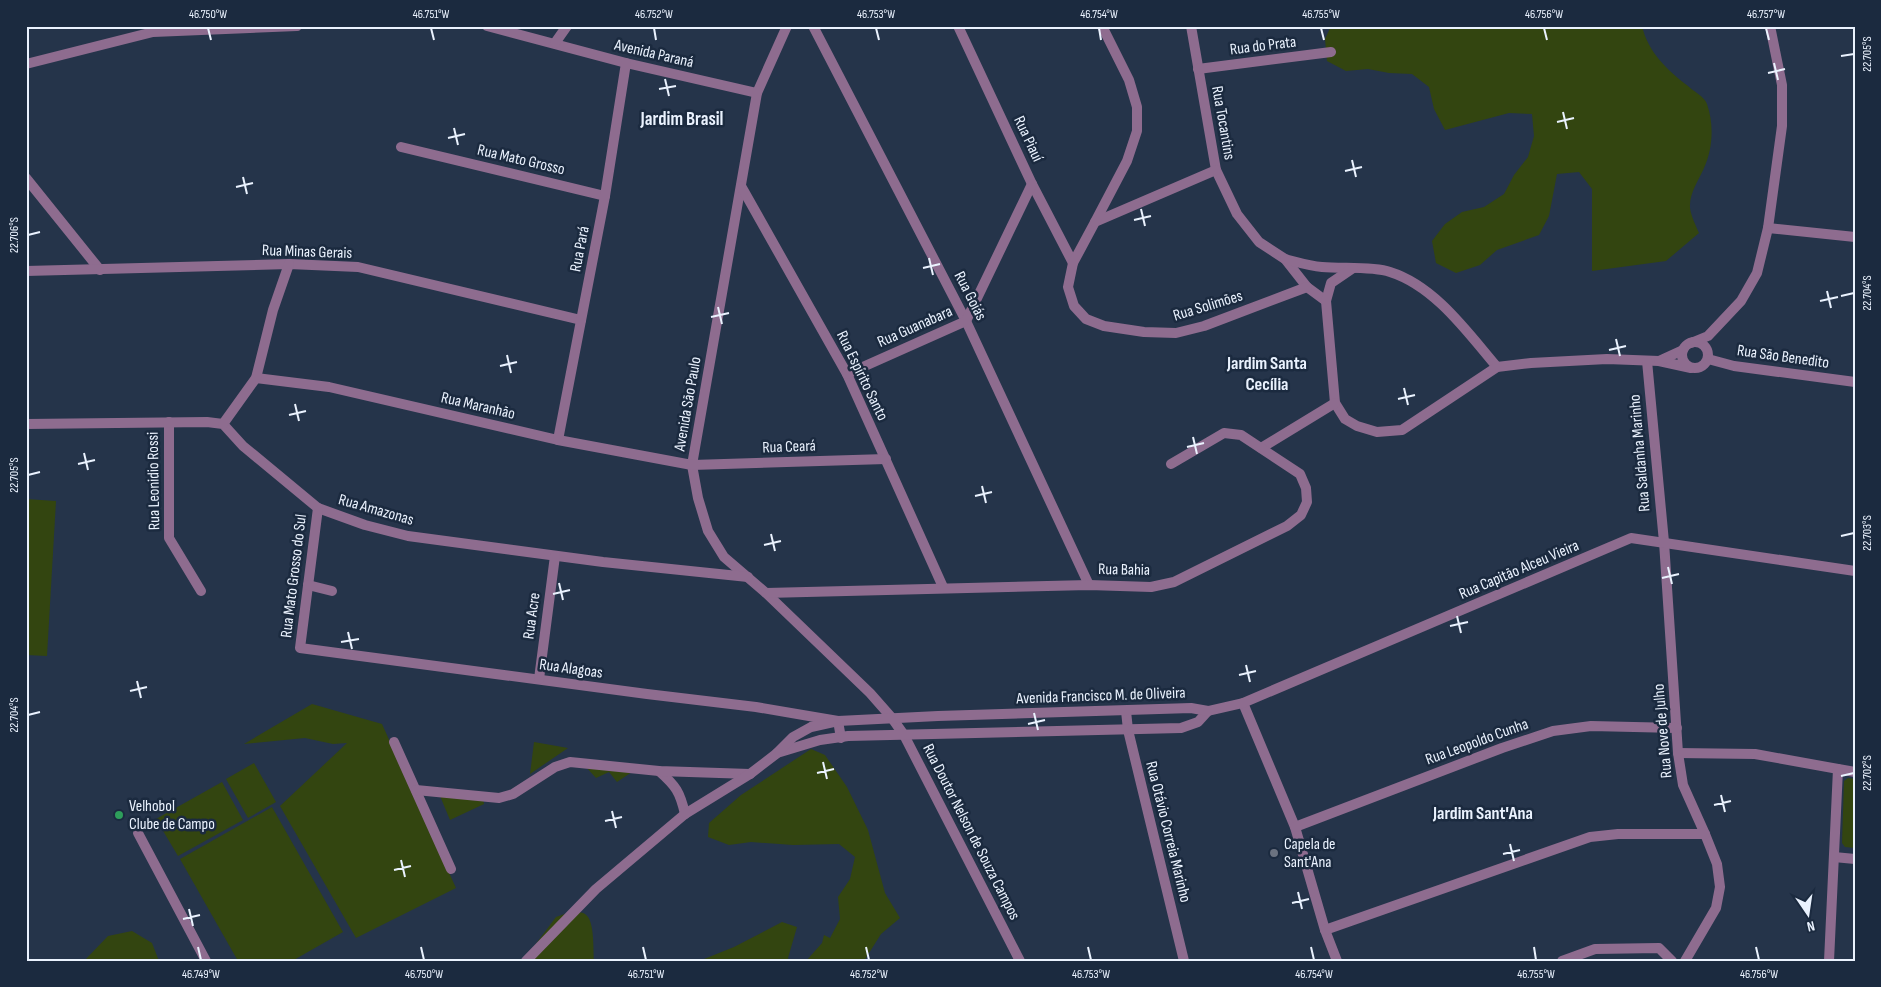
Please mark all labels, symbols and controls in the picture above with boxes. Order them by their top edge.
text: 46.750°W [189,7,227,22]
text: 46.751°W [413,7,449,22]
text: 46.752°W [635,7,673,22]
text: 46.753°W [857,7,895,22]
text: 46.754°W [1080,7,1118,22]
text: 46.755°W [1302,7,1340,22]
text: 46.756°W [1525,7,1563,22]
text: 46.757°W [1747,7,1785,22]
street label: Rua do Prata [1229,32,1297,60]
street label: Avenida Paraná [612,35,695,72]
text: 22.705°S [1860,36,1875,72]
street label: Rua Tocantins [1207,85,1239,162]
district label: Jardim Brasil [640,108,723,131]
street label: Rua Piauí [1009,113,1047,165]
street label: Rua Mato Grosso [475,141,567,179]
text: 22.706°S [7,217,22,253]
street label: Rua Pará [566,225,594,273]
street label: Rua Minas Gerais [262,241,353,263]
street label: Rua Goiás [950,268,990,324]
text: 22.704°S [1860,275,1875,311]
street label: Rua Solimões [1171,286,1245,326]
street label: Rua Guanabara [875,302,955,352]
street label: Rua Espírito Santo [832,328,892,424]
street label: Rua São Benedito [1736,341,1830,373]
district label: Jardim Santa Cecília [1226,353,1307,395]
street label: Avenida São Paulo [670,355,706,454]
street label: Rua Maranhão [439,388,517,424]
street label: Rua Saldanha Marinho [1625,394,1655,512]
street label: Rua Leonidio Rossi [144,432,164,530]
street label: Rua Ceará [762,437,816,457]
text: 22.705°S [7,457,22,493]
street label: Rua Amazonas [336,490,416,530]
street label: Rua Mato Grosso do Sul [277,513,311,639]
text: 22.703°S [1860,515,1875,551]
street label: Rua Capitão Alceu Vieira [1456,536,1582,604]
street label: Rua Bahia [1098,560,1150,580]
street label: Rua Acre [519,591,545,641]
street label: Rua Alagoas [538,655,604,683]
street label: Rua Nove de Julho [1649,683,1677,779]
street label: Avenida Francisco M. de Oliveira [1015,684,1186,708]
text: 22.704°S [7,697,22,733]
street label: Rua Leopoldo Cunha [1423,715,1531,769]
street label: Rua Doutor Nelson de Souza Campos [918,741,1024,923]
text: 22.702°S [1860,755,1875,791]
street label: Rua Otávio Correia Marinho [1141,759,1195,905]
place label: Velhobol Clube de Campo [129,797,215,834]
district label: Jardim Sant'Ana [1432,803,1533,824]
marker: Velhobol Clube de Campo [113,809,125,821]
place label: Capela de Sant'Ana [1284,835,1336,872]
marker: Capela de Sant'Ana [1268,847,1280,859]
north arrow [1784,890,1834,940]
text: N [1805,917,1816,935]
text: 46.749°W [182,967,220,982]
text: 46.750°W [405,967,443,982]
text: 46.751°W [628,967,664,982]
text: 46.752°W [850,967,888,982]
text: 46.753°W [1072,967,1110,982]
text: 46.754°W [1295,967,1333,982]
text: 46.755°W [1517,967,1555,982]
text: 46.756°W [1740,967,1778,982]

